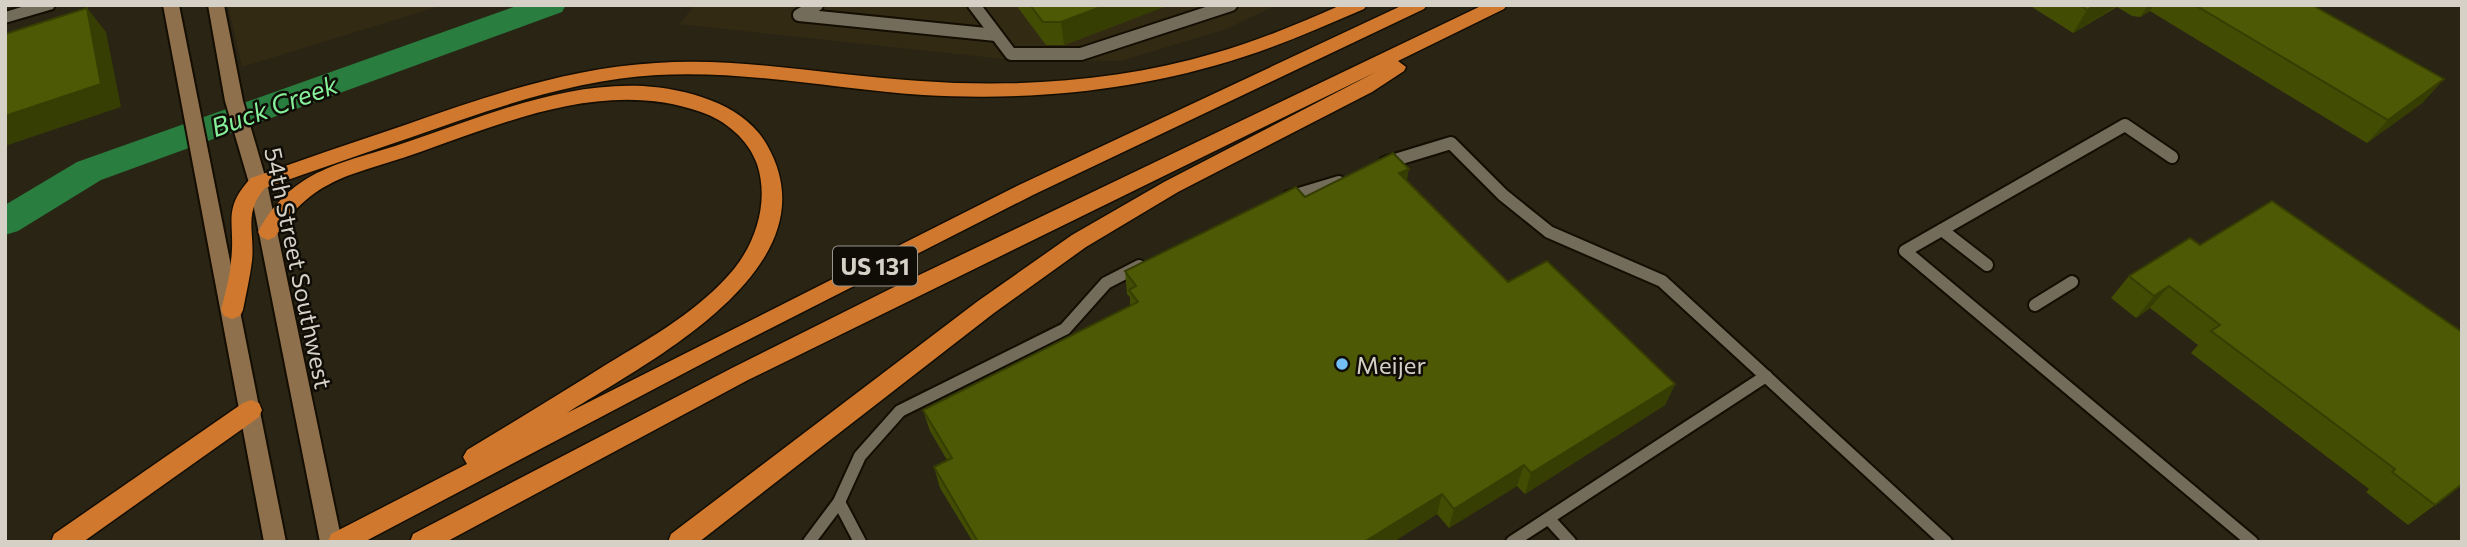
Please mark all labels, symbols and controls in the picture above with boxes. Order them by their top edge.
water label: Buck Creek [206,67,342,142]
street label: 54th Street Southwest [259,145,339,392]
road number: US 131 [833,246,917,286]
place label: Meijer [1356,350,1427,379]
marker: Meijer [1334,356,1350,372]

